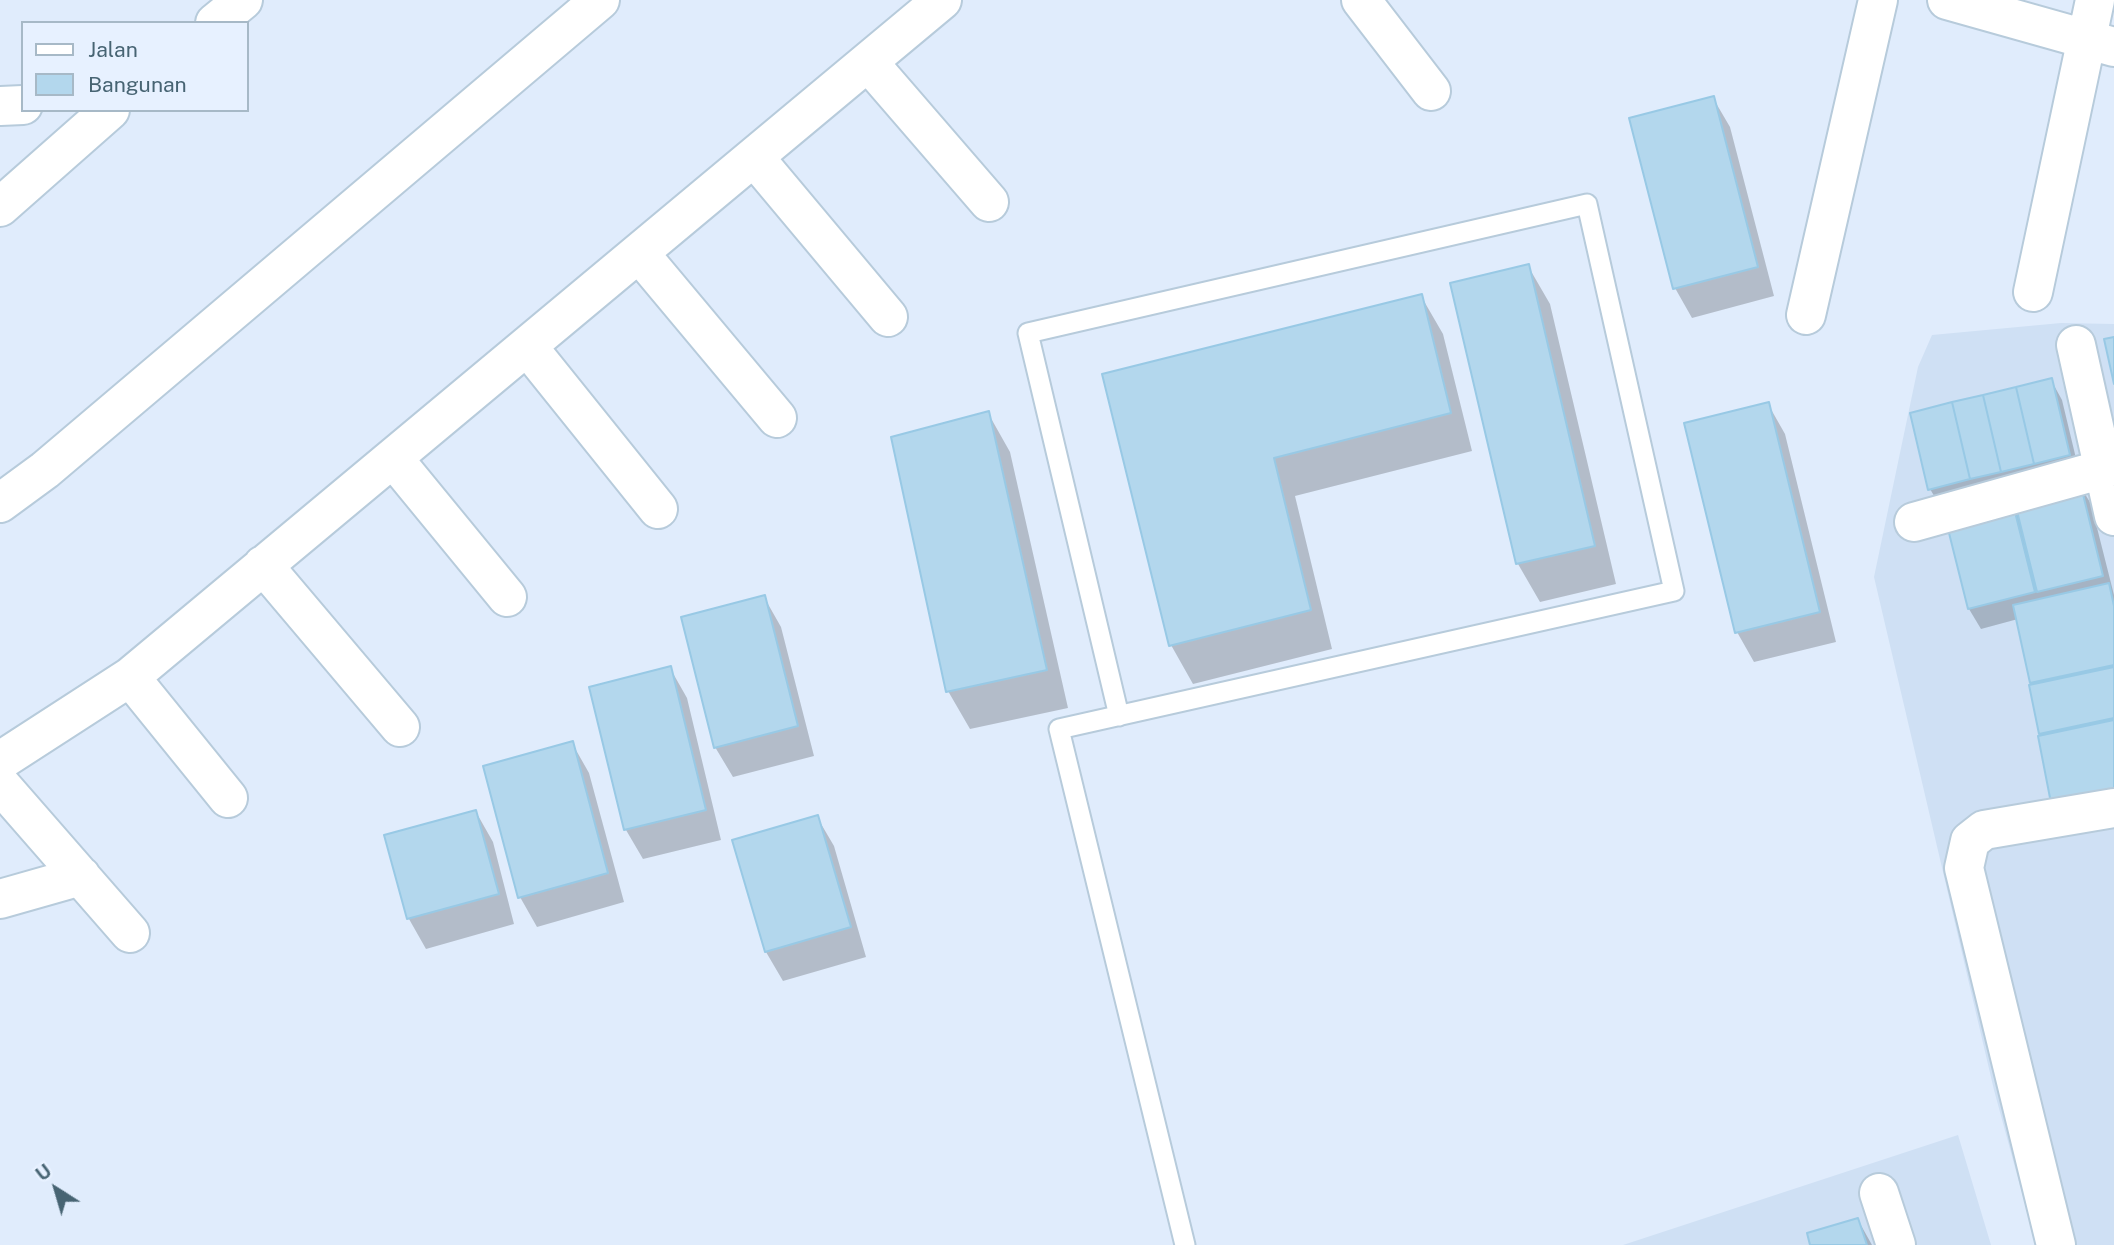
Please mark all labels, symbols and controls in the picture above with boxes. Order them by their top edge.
legend [21,21,248,112]
text: Jalan [88,37,138,62]
text: Bangunan [88,72,187,97]
north arrow [21,1154,91,1224]
text: U [31,1159,55,1185]

